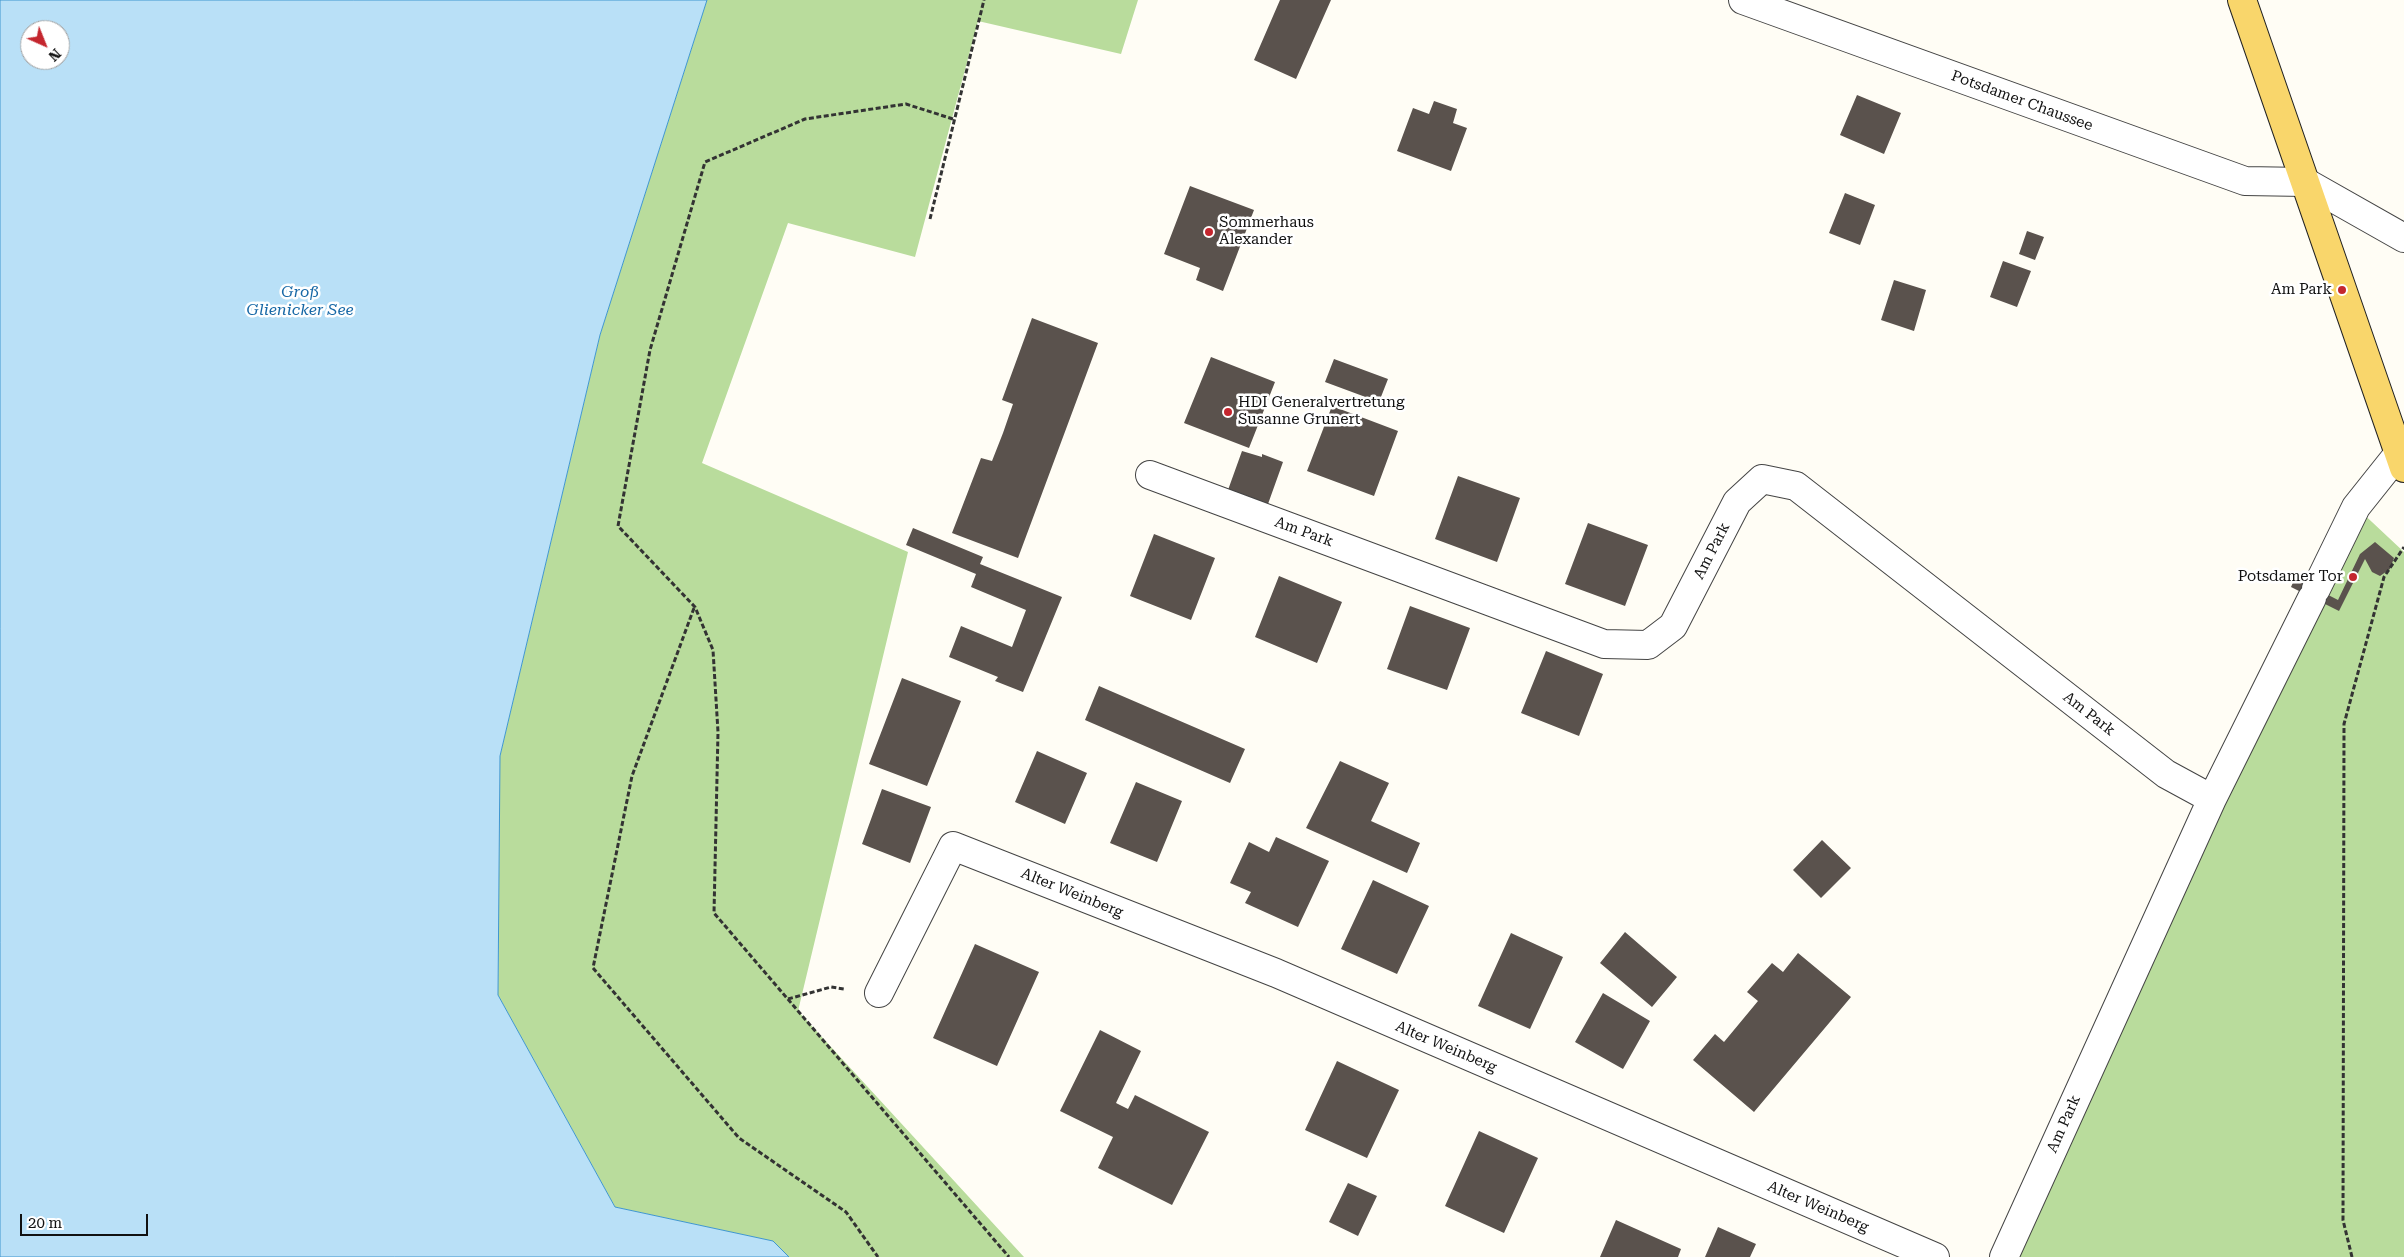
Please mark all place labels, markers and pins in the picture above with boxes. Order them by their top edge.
place label: Sommerhaus Alexander [1219,214,1314,249]
marker: Sommerhaus Alexander [1203,226,1215,238]
place label: Am Park [2271,281,2332,299]
marker: Am Park [2336,284,2348,296]
place label: HDI Generalvertretung Susanne Grunert [1238,394,1404,429]
marker: HDI Generalvertretung Susanne Grunert [1222,406,1234,418]
place label: Potsdamer Tor [2238,568,2343,586]
marker: Potsdamer Tor [2347,571,2359,583]

